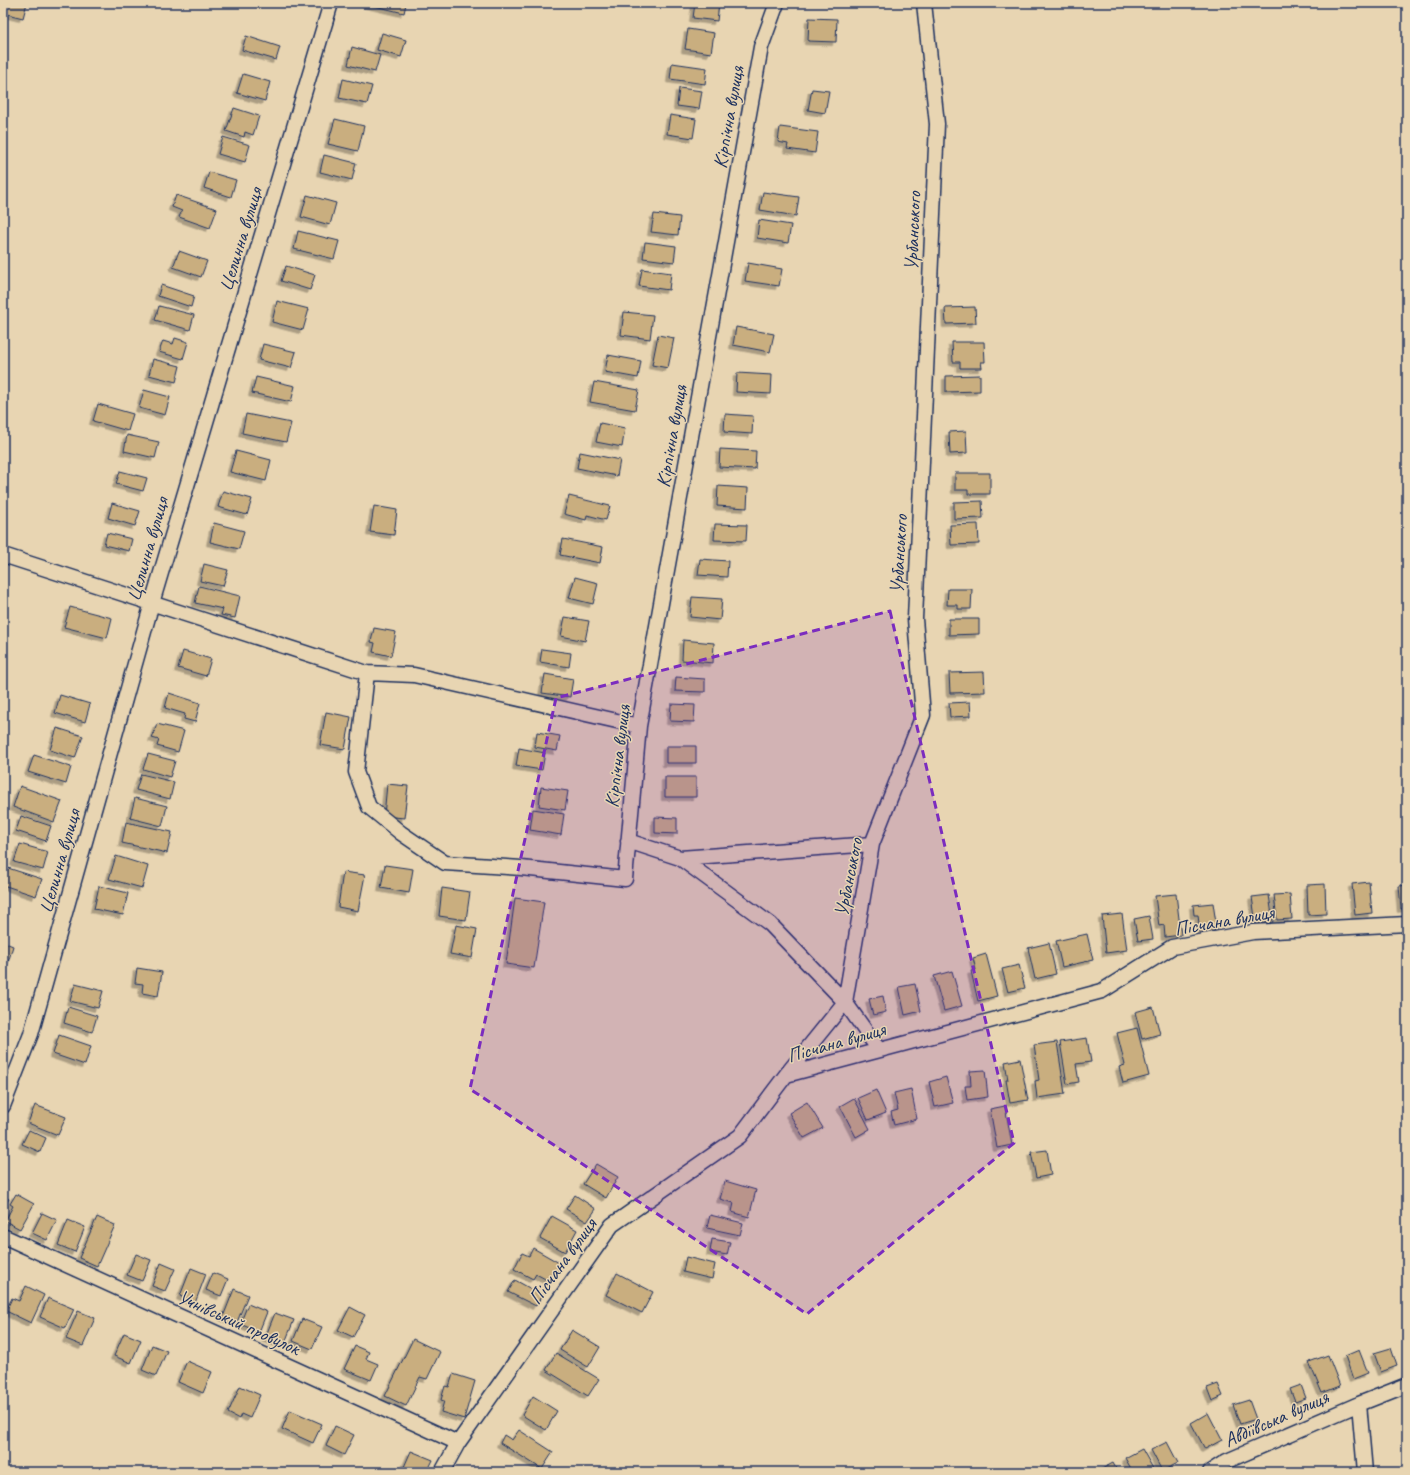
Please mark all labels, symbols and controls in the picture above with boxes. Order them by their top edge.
street label: Кiрпiчна вулиця [707,63,750,170]
street label: Целинна вулиця [213,182,269,294]
street label: Урбанського [899,190,926,271]
street label: Кiрпiчна вулиця [650,382,693,489]
street label: Целинна вулиця [121,492,175,604]
street label: Урбанського [884,513,913,594]
street label: Кiрпiчна вулиця [599,702,636,809]
street label: Целинна вулиця [33,804,87,916]
street label: Урбанського [829,835,868,918]
street label: Пiсчана вулиця [1172,899,1278,942]
street label: Пiсчана вулиця [784,1016,890,1068]
street label: Пiсчана вулиця [523,1212,603,1309]
street label: Учнівський провулок [174,1284,305,1361]
street label: Авдіївська вулиця [1220,1384,1333,1453]

